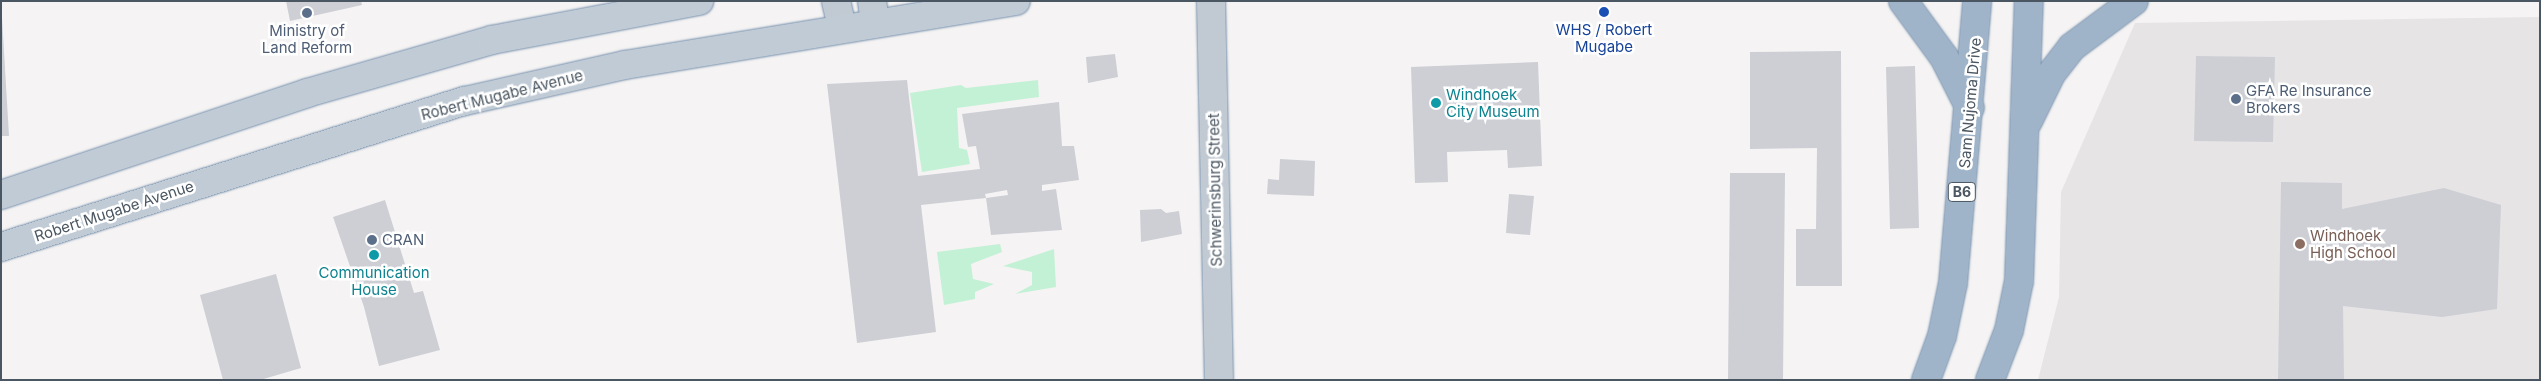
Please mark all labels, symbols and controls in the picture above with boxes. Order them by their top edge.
marker: WHS / Robert Mugabe [1598,6,1610,18]
marker: Ministry of Land Reform [301,7,313,19]
place label: WHS / Robert Mugabe [1556,20,1652,55]
place label: Ministry of Land Reform [262,21,352,56]
street label: Sam Nujoma Drive [1955,37,1985,169]
street label: Robert Mugabe Avenue [419,66,585,124]
place label: GFA Re Insurance Brokers [2246,81,2372,116]
place label: Windhoek City Museum [1446,85,1540,120]
marker: GFA Re Insurance Brokers [2230,93,2242,105]
marker: Windhoek City Museum [1430,97,1442,109]
street label: Schwerinsburg Street [1205,113,1225,267]
street label: Robert Mugabe Avenue [32,177,196,245]
road number: B6 [1947,180,1977,203]
place label: Windhoek High School [2310,226,2396,261]
place label: CRAN [382,231,424,249]
marker: CRAN [366,234,378,246]
marker: Windhoek High School [2294,238,2306,250]
marker: Communication House [368,249,380,261]
place label: Communication House [318,263,430,298]

